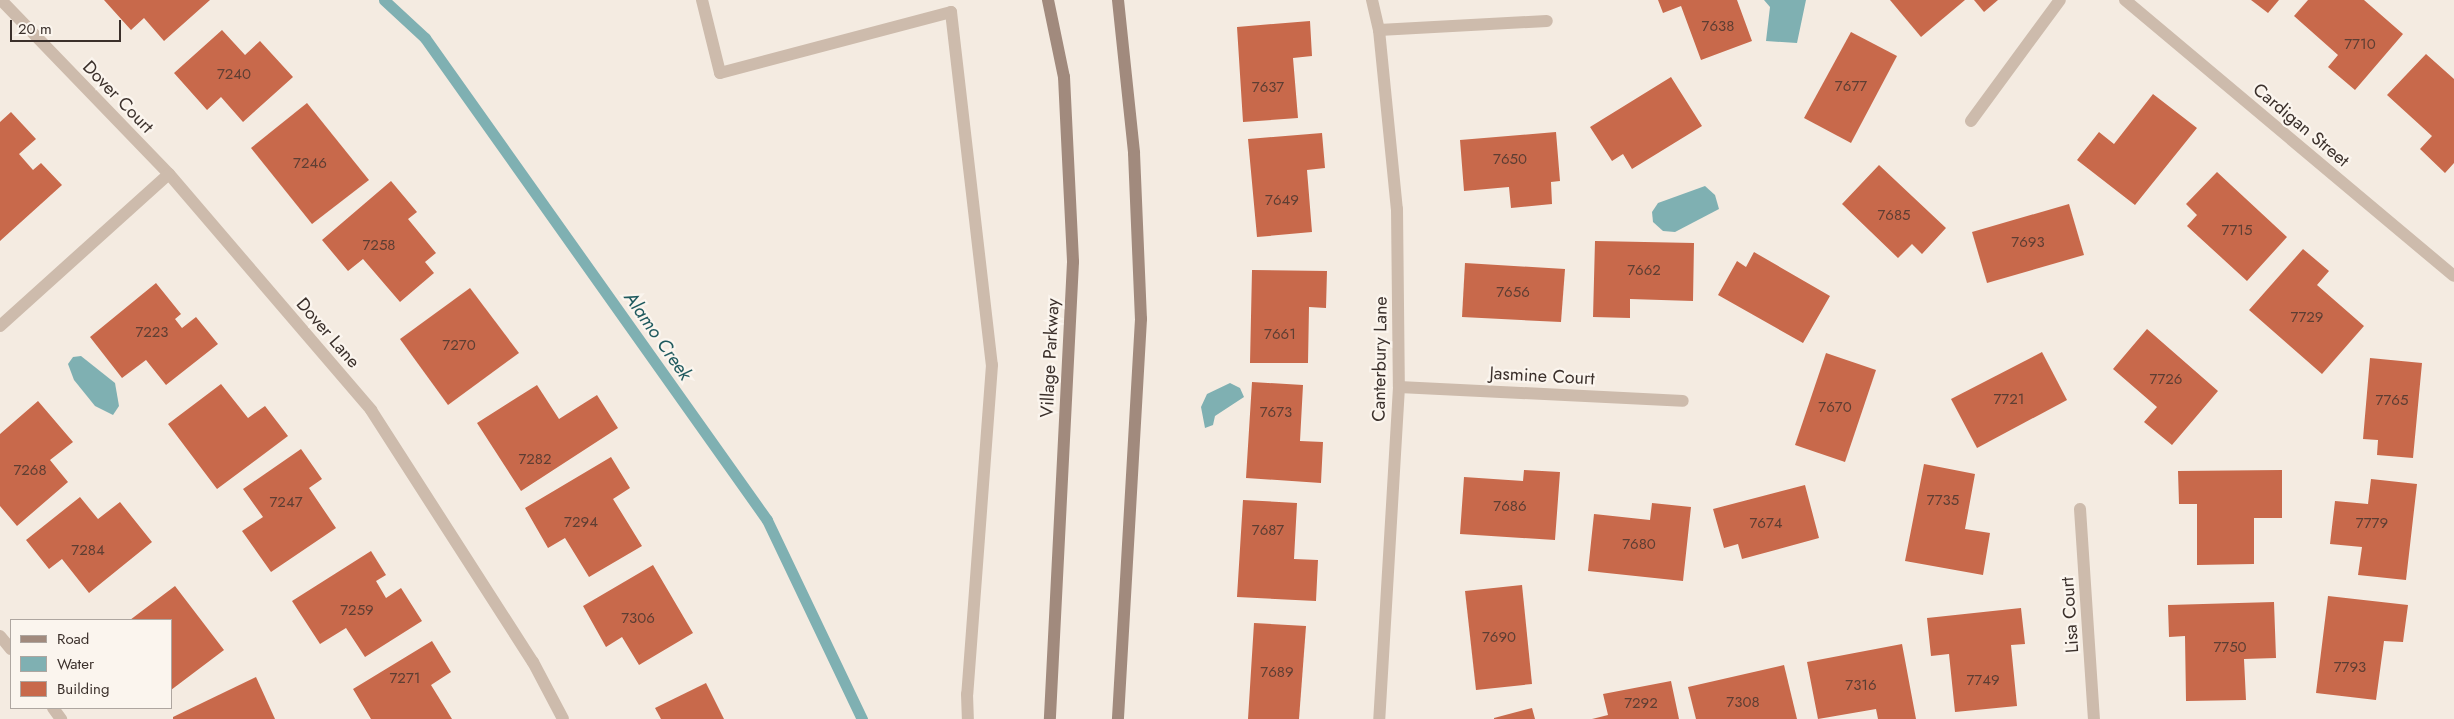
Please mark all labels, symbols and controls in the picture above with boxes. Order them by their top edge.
scale bar [12,10,124,42]
text: 20 m [18,18,52,40]
house number: 7638 [1702,18,1734,36]
house number: 7710 [2344,36,2376,54]
street label: Dover Court [78,56,158,138]
house number: 7240 [217,66,251,84]
house number: 7677 [1835,78,1867,96]
house number: 7637 [1252,79,1284,97]
street label: Cardigan Street [2249,79,2353,171]
house number: 7650 [1493,151,1527,169]
house number: 7246 [293,155,327,173]
house number: 7649 [1265,192,1299,210]
house number: 7685 [1877,207,1911,225]
house number: 7715 [2222,222,2252,240]
house number: 7693 [2011,234,2045,252]
house number: 7258 [362,237,396,255]
house number: 7662 [1627,262,1661,280]
house number: 7656 [1496,284,1530,302]
water label: Alamo Creek [619,287,697,385]
street label: Dover Lane [292,294,364,372]
street label: Canterbury Lane [1368,296,1392,422]
street label: Village Parkway [1036,298,1064,418]
house number: 7729 [2291,309,2323,327]
house number: 7223 [135,324,169,342]
house number: 7661 [1264,326,1296,344]
house number: 7270 [442,337,476,355]
street label: Jasmine Court [1489,362,1595,390]
house number: 7726 [2150,371,2182,389]
house number: 7721 [1993,391,2025,409]
house number: 7765 [2376,392,2408,410]
house number: 7670 [1818,399,1852,417]
house number: 7673 [1260,404,1292,422]
house number: 7282 [518,451,552,469]
house number: 7268 [13,462,47,480]
house number: 7735 [1927,492,1959,510]
house number: 7247 [269,494,303,512]
house number: 7686 [1493,498,1527,516]
house number: 7294 [564,514,598,532]
house number: 7674 [1749,515,1783,533]
house number: 7779 [2356,515,2388,533]
house number: 7687 [1252,522,1284,540]
house number: 7680 [1622,536,1656,554]
house number: 7284 [71,542,105,560]
street label: Lisa Court [2057,576,2083,654]
house number: 7259 [340,602,374,620]
house number: 7306 [621,610,655,628]
legend [10,619,172,709]
text: Road [57,628,89,650]
house number: 7690 [1482,629,1516,647]
house number: 7750 [2213,639,2247,657]
text: Water [57,653,94,675]
house number: 7793 [2334,659,2366,677]
house number: 7689 [1260,664,1294,682]
house number: 7271 [389,670,421,688]
house number: 7749 [1966,672,2000,690]
house number: 7316 [1845,677,1877,695]
text: Building [57,678,109,700]
house number: 7308 [1726,694,1760,712]
house number: 7292 [1624,695,1658,713]

